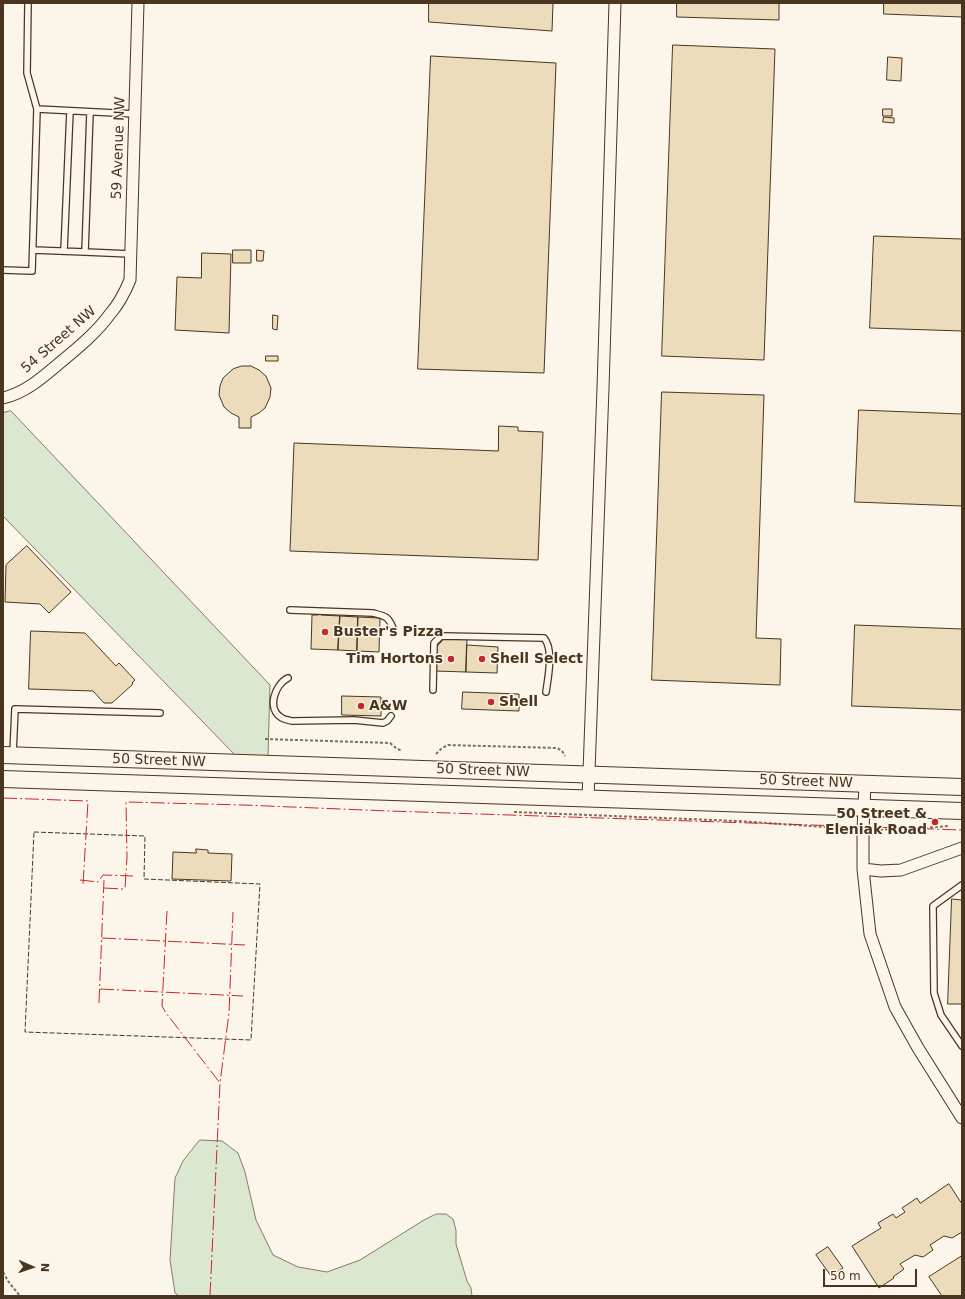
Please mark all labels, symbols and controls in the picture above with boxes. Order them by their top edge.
street label: 59 Avenue NW [109,96,129,200]
street label: 54 Street NW [18,303,100,377]
place label: Buster's Pizza [333,624,443,640]
marker: Buster's Pizza [320,627,330,637]
place label: Tim Hortons [346,651,443,667]
place label: Shell Select [490,651,583,667]
marker: Tim Hortons [446,654,456,664]
marker: Shell Select [477,654,487,664]
place label: Shell [499,694,538,710]
marker: Shell [486,697,496,707]
place label: A&W [369,698,407,714]
marker: A&W [356,701,366,711]
street label: 50 Street NW [112,751,206,771]
street label: 50 Street NW [436,761,530,781]
street label: 50 Street NW [759,772,853,792]
place label: 50 Street & Eleniak Road [825,806,927,838]
marker: 50 Street & Eleniak Road [930,817,940,827]
north arrow [12,1247,52,1287]
scale bar [825,1261,919,1287]
text: N [38,1263,51,1272]
text: 50 m [830,1269,861,1283]

